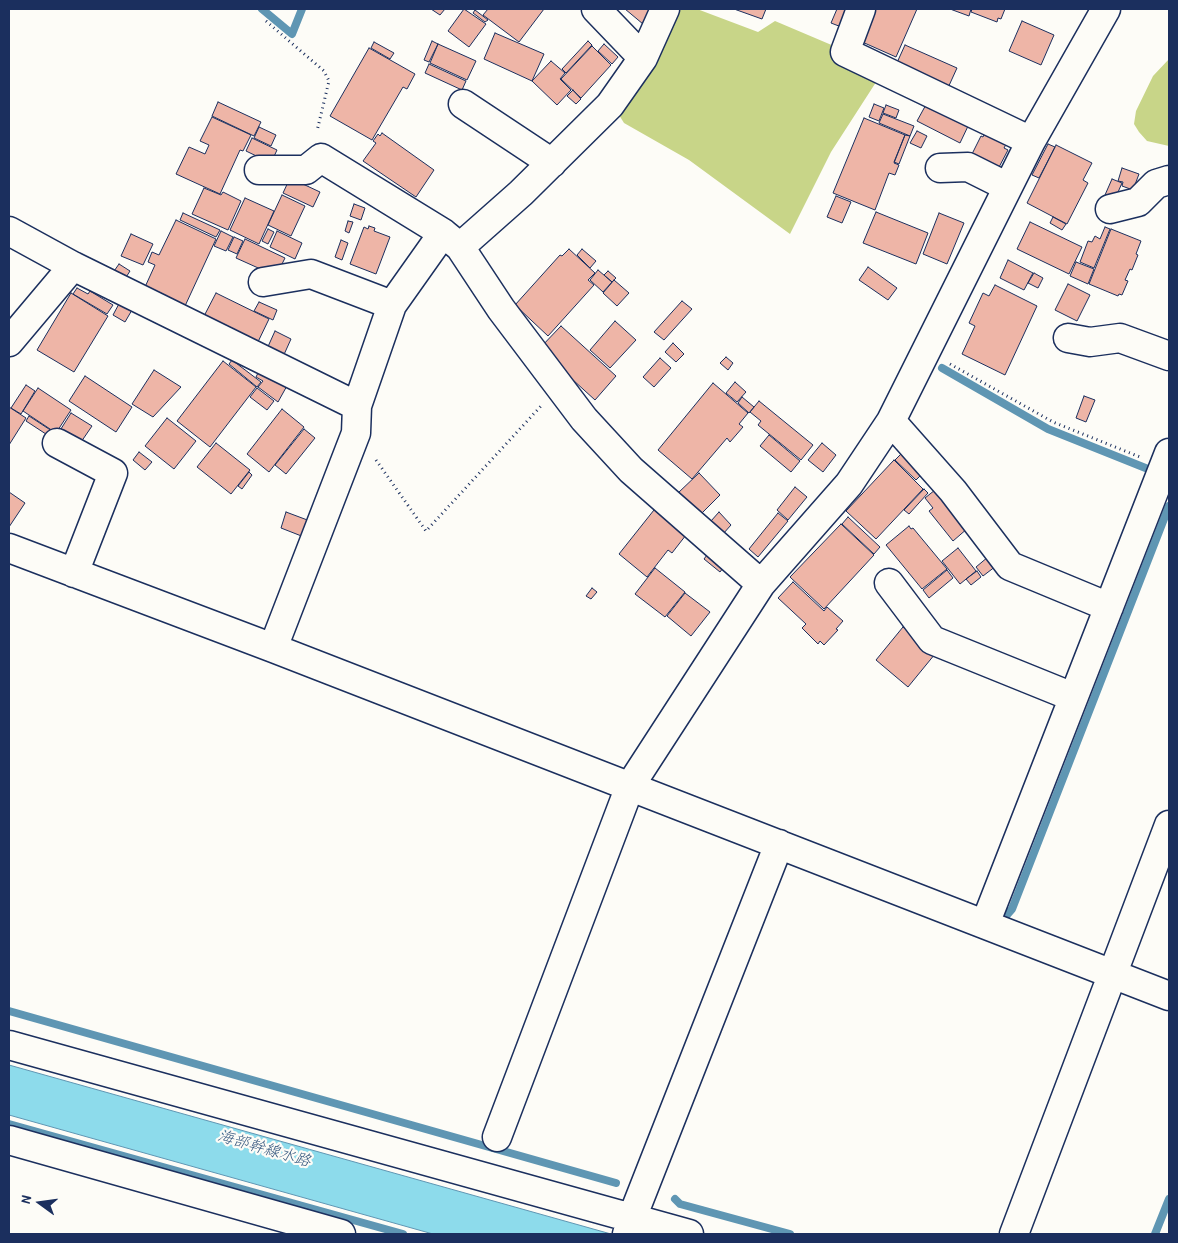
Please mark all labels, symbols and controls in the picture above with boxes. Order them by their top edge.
water label: 海部幹線水路 [215,1127,313,1171]
north arrow [15,1178,65,1228]
text: N [15,1193,35,1205]

